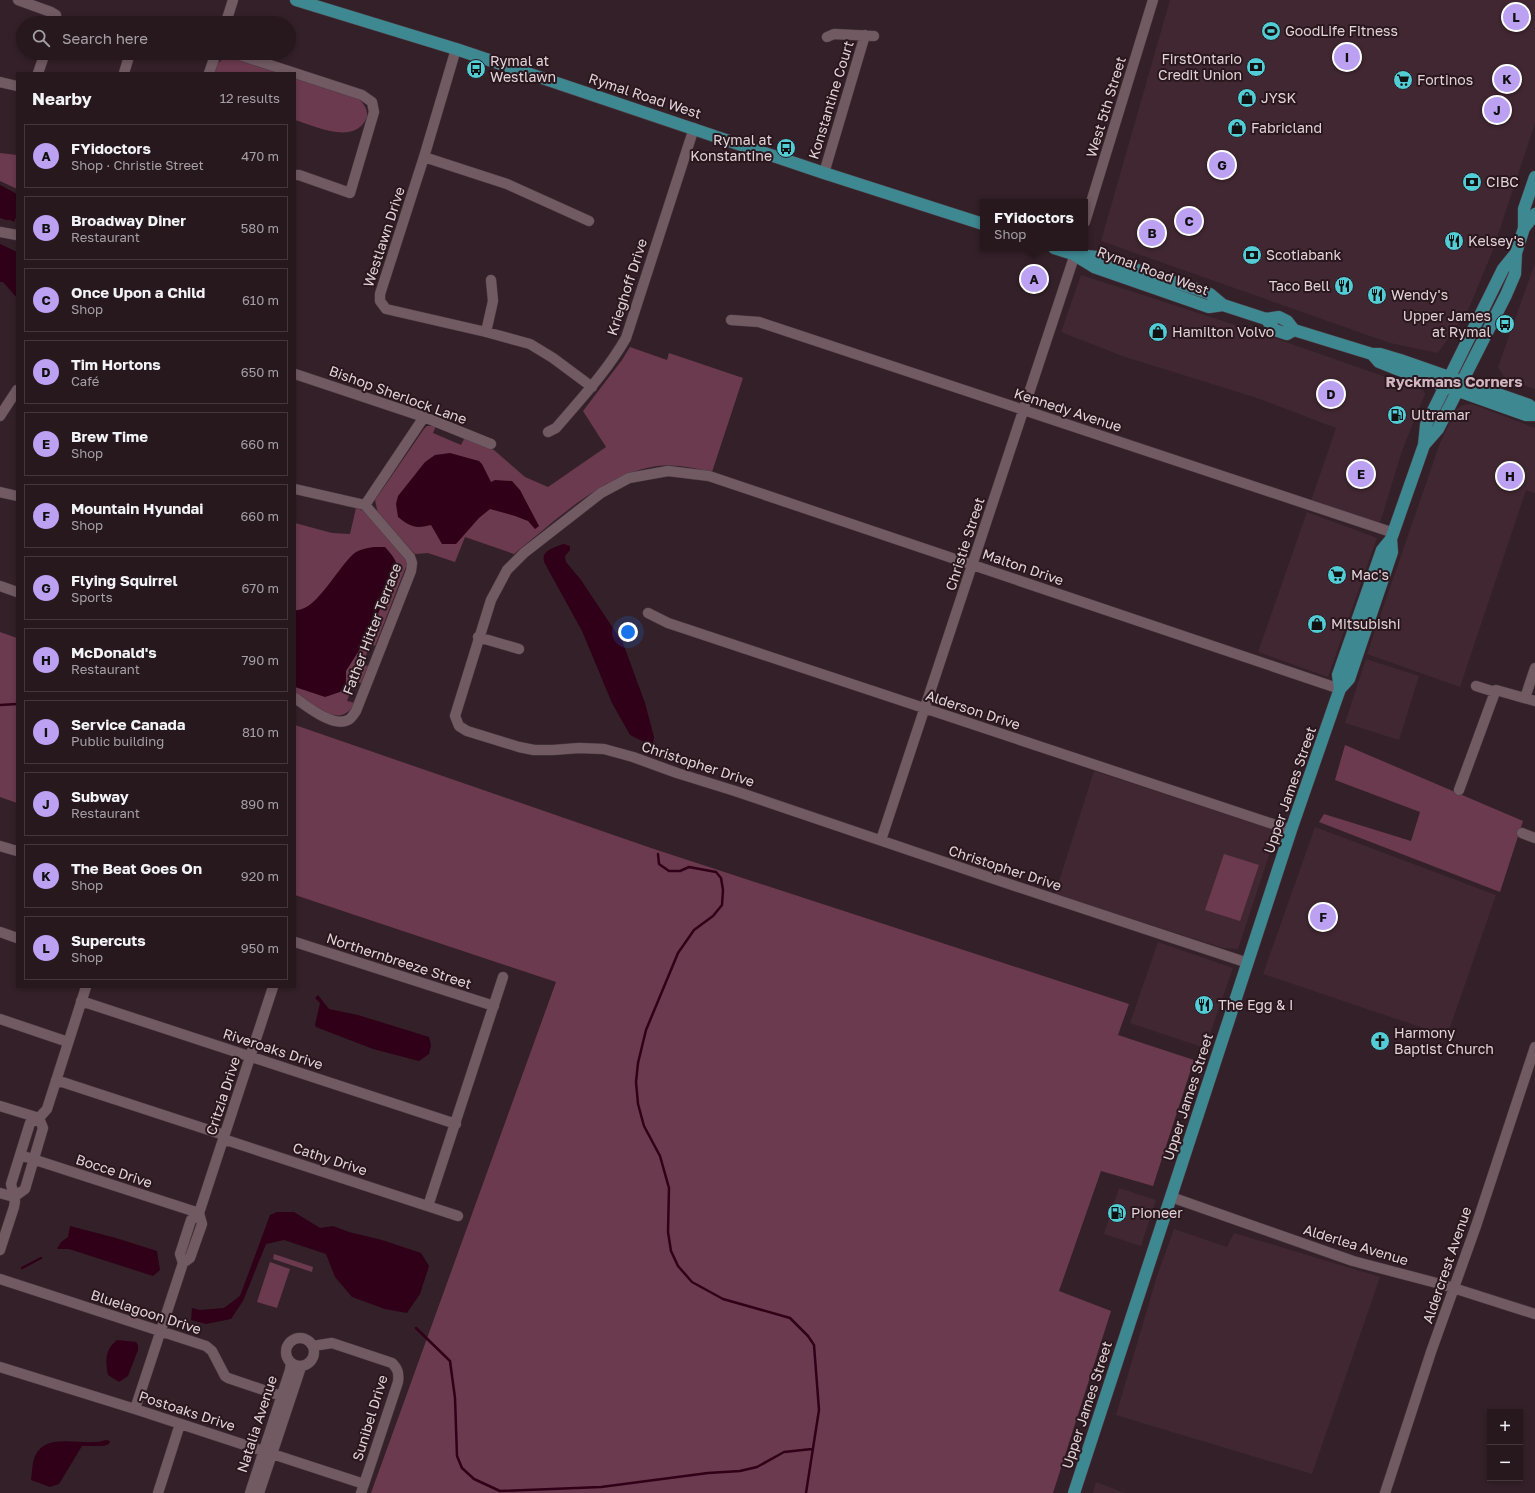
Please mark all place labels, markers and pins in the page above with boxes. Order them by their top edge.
pin: L [1503,2,1529,32]
sports icon: GoodLife Fitness [1260,20,1282,42]
place label: GoodLife Fitness [1285,22,1398,39]
pin: I [1334,42,1360,72]
place label: FirstOntario Credit Union [1158,50,1242,83]
place label: Rymal at Westlawn [490,52,556,85]
bank icon: FirstOntario Credit Union [1245,56,1267,78]
bus stop icon: Rymal at Westlawn [465,58,487,80]
pin: K [1494,64,1520,94]
supermarket icon: Fortinos [1392,69,1414,91]
place label: Fortinos [1417,71,1473,88]
shop icon: JYSK [1236,87,1258,109]
place label: JYSK [1261,89,1296,106]
pin: J [1484,95,1510,125]
shop icon: Fabricland [1226,117,1248,139]
place label: Fabricland [1251,119,1322,136]
place label: Rymal at Konstantine [690,131,772,164]
bus stop icon: Rymal at Konstantine [775,137,797,159]
pin: G [1209,150,1235,180]
bank icon: CIBC [1461,171,1483,193]
place label: CIBC [1486,173,1519,190]
pin: C [1176,206,1202,236]
pin: B [1139,218,1165,248]
restaurant icon: Kelsey's [1443,230,1465,252]
place label: Kelsey's [1468,232,1524,249]
bank icon: Scotiabank [1241,244,1263,266]
place label: Scotiabank [1266,246,1341,263]
pin: A [1021,264,1047,294]
restaurant icon: Taco Bell [1333,275,1355,297]
place label: Taco Bell [1269,277,1330,294]
restaurant icon: Wendy's [1366,284,1388,306]
place label: Wendy's [1391,286,1448,303]
place label: Upper James at Rymal [1403,307,1491,340]
bus stop icon: Upper James at Rymal [1494,313,1516,335]
shop icon: Hamilton Volvo [1147,321,1169,343]
place label: Hamilton Volvo [1172,323,1274,340]
pin: D [1318,379,1344,409]
fuel station icon: Ultramar [1386,404,1408,426]
place label: Ultramar [1411,406,1471,423]
pin: E [1348,459,1374,489]
pin: H [1497,461,1523,491]
supermarket icon: Mac's [1326,564,1348,586]
place label: Mac's [1351,566,1389,583]
shop icon: Mitsubishi [1306,613,1328,635]
place label: Mitsubishi [1331,615,1400,632]
pin: F [1310,902,1336,932]
restaurant icon: The Egg & I [1193,994,1215,1016]
place label: The Egg & I [1218,996,1293,1013]
place label: Harmony Baptist Church [1394,1024,1494,1057]
church icon: Harmony Baptist Church [1369,1030,1391,1052]
fuel station icon: Pioneer [1106,1202,1128,1224]
place label: Pioneer [1131,1204,1183,1221]

